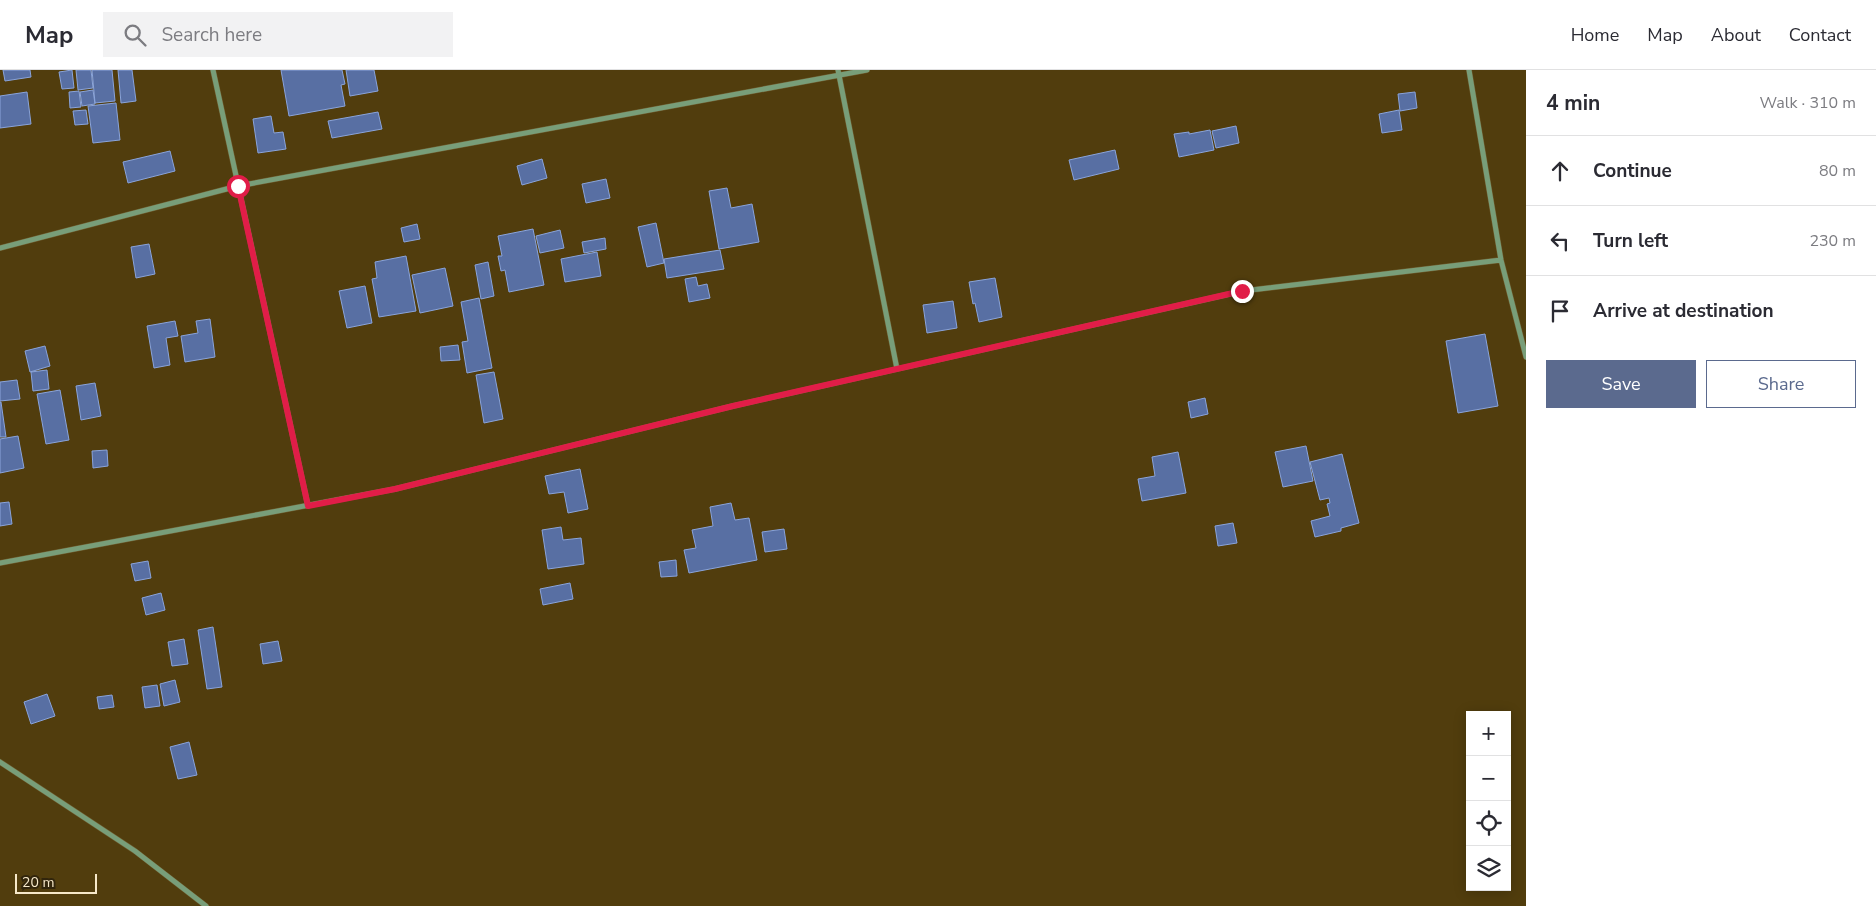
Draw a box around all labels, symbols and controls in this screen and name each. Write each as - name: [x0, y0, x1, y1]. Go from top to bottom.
- search box: [103, 12, 453, 57]
- text: Map: [25, 19, 73, 51]
- icon: search: [121, 21, 149, 49]
- text: Search here: [161, 22, 262, 48]
- text: Home: [1571, 23, 1619, 47]
- text: Map: [1647, 23, 1683, 47]
- text: About: [1711, 23, 1761, 47]
- text: Contact: [1789, 23, 1851, 47]
- text: 4 min: [1546, 89, 1600, 117]
- text: Walk · 310 m: [1760, 92, 1856, 114]
- icon: ahead: [1546, 157, 1574, 185]
- text: Continue: [1593, 158, 1672, 184]
- text: 80 m: [1819, 160, 1856, 182]
- route start: [227, 175, 250, 198]
- icon: left: [1546, 227, 1574, 255]
- text: Turn left: [1593, 228, 1668, 254]
- text: 230 m: [1809, 230, 1856, 252]
- route end: [1231, 280, 1254, 303]
- icon: arrive: [1546, 297, 1574, 325]
- text: Arrive at destination: [1593, 298, 1774, 324]
- button: Save: [1546, 360, 1696, 408]
- button: Share: [1706, 360, 1856, 408]
- map controls: [1466, 711, 1511, 891]
- button: +: [1466, 711, 1511, 756]
- button: −: [1466, 756, 1511, 801]
- button: locate: [1466, 801, 1511, 846]
- button: layers: [1466, 846, 1511, 891]
- scale bar: [15, 871, 98, 894]
- text: 20 m: [22, 873, 54, 892]

